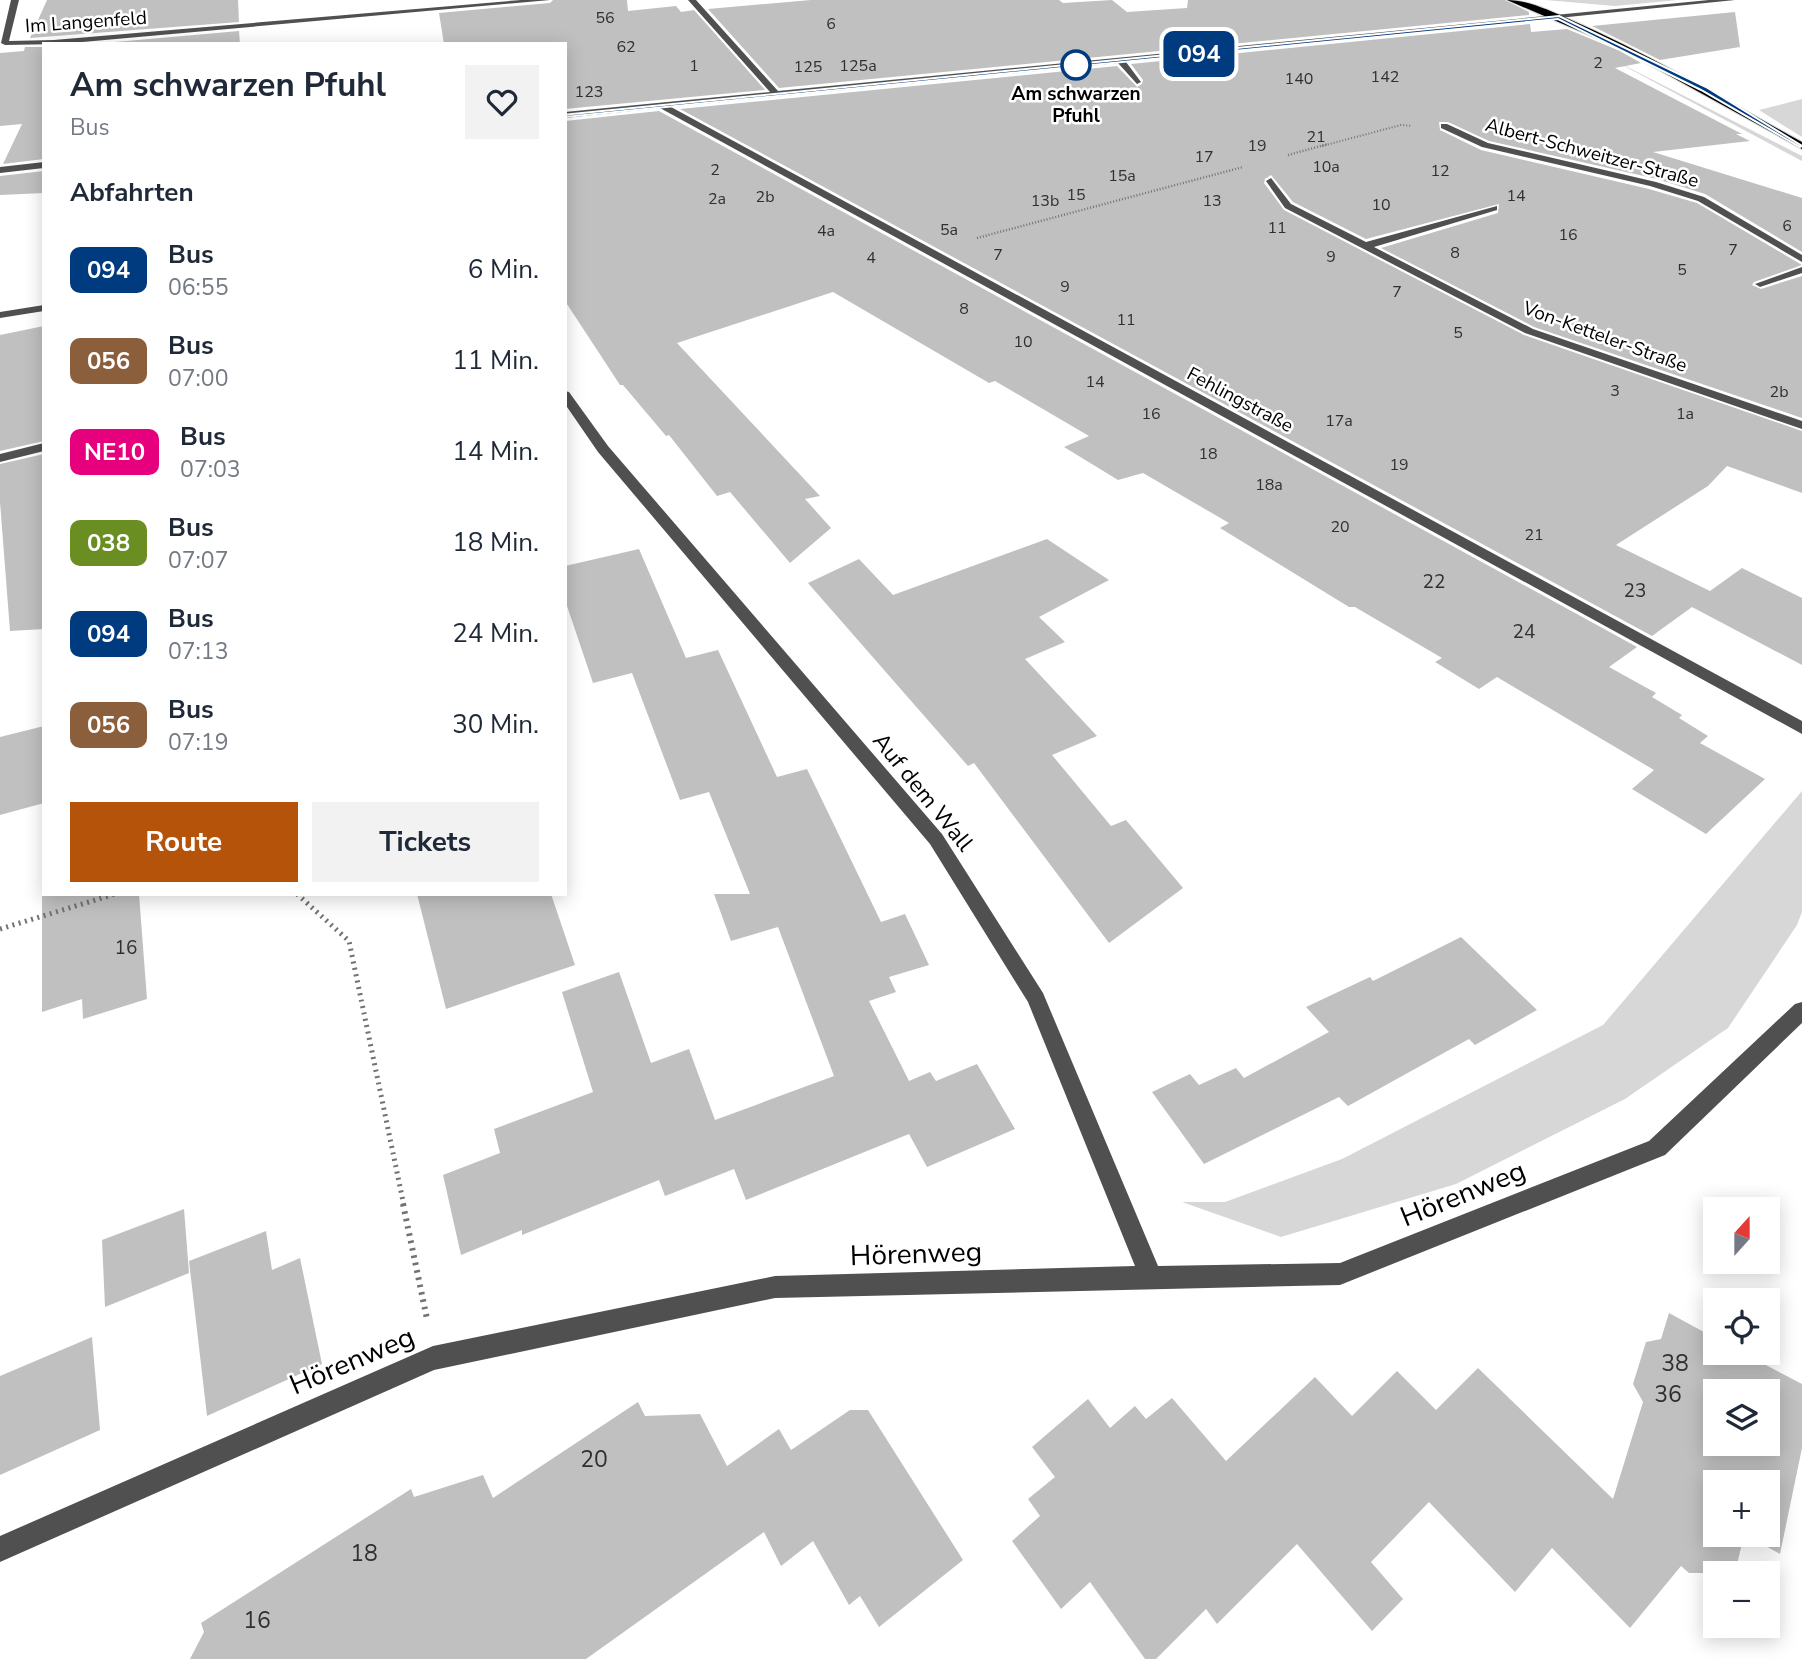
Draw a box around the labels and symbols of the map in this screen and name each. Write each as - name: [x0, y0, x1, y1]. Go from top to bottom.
- street label: Im Langenfeld: [24, 5, 148, 39]
- house number: 56: [595, 7, 615, 29]
- house number: 6: [826, 13, 836, 35]
- line badge: 094: [1159, 31, 1239, 77]
- house number: 62: [616, 36, 636, 58]
- marker: Am schwarzen Pfuhl: [1061, 50, 1091, 80]
- house number: 2: [1593, 52, 1603, 74]
- house number: 1: [689, 55, 699, 77]
- house number: 125a: [839, 55, 877, 77]
- house number: 125: [794, 56, 822, 78]
- house number: 142: [1371, 66, 1399, 88]
- house number: 140: [1285, 68, 1313, 90]
- house number: 123: [575, 81, 603, 103]
- place label: Am schwarzen Pfuhl: [1011, 81, 1141, 129]
- street label: Albert-Schweitzer-Straße: [1482, 112, 1702, 194]
- house number: 21: [1306, 126, 1326, 148]
- house number: 19: [1247, 135, 1267, 157]
- house number: 17: [1194, 146, 1214, 168]
- house number: 10a: [1312, 156, 1340, 178]
- house number: 2: [710, 159, 720, 181]
- house number: 12: [1430, 160, 1450, 182]
- house number: 15a: [1108, 165, 1136, 187]
- house number: 15: [1066, 184, 1086, 206]
- house number: 14: [1506, 185, 1526, 207]
- house number: 2b: [756, 186, 774, 208]
- house number: 2a: [708, 188, 726, 210]
- house number: 13b: [1031, 190, 1059, 212]
- house number: 13: [1202, 190, 1222, 212]
- house number: 10: [1371, 194, 1391, 216]
- house number: 6: [1782, 215, 1792, 237]
- house number: 11: [1267, 217, 1287, 239]
- house number: 5a: [940, 219, 958, 241]
- house number: 4a: [817, 220, 835, 242]
- house number: 16: [1558, 224, 1578, 246]
- house number: 7: [1728, 239, 1738, 261]
- house number: 8: [1450, 242, 1460, 264]
- house number: 7: [993, 244, 1003, 266]
- house number: 9: [1326, 246, 1336, 268]
- house number: 4: [866, 247, 876, 269]
- house number: 5: [1677, 259, 1687, 281]
- house number: 9: [1060, 276, 1070, 298]
- house number: 7: [1392, 281, 1402, 303]
- street label: Von-Ketteler-Straße: [1518, 295, 1691, 379]
- house number: 8: [959, 298, 969, 320]
- house number: 11: [1116, 309, 1136, 331]
- house number: 5: [1453, 322, 1463, 344]
- house number: 10: [1013, 331, 1033, 353]
- street label: Fehlingstraße: [1182, 361, 1298, 439]
- house number: 14: [1085, 371, 1105, 393]
- house number: 3: [1610, 380, 1620, 402]
- house number: 2b: [1770, 381, 1788, 403]
- house number: 16: [1141, 403, 1161, 425]
- house number: 1a: [1676, 403, 1694, 425]
- house number: 17a: [1325, 410, 1353, 432]
- house number: 18: [1198, 443, 1218, 465]
- house number: 19: [1389, 454, 1409, 476]
- house number: 18a: [1255, 474, 1283, 496]
- house number: 20: [1330, 516, 1350, 538]
- house number: 21: [1524, 524, 1544, 546]
- house number: 22: [1423, 569, 1445, 595]
- house number: 23: [1624, 578, 1646, 604]
- house number: 24: [1513, 619, 1535, 645]
- street label: Auf dem Wall: [866, 726, 981, 858]
- house number: 16: [115, 935, 137, 961]
- street label: Hörenweg: [1395, 1152, 1531, 1236]
- north arrow: [1703, 1197, 1780, 1274]
- street label: Hörenweg: [849, 1233, 983, 1275]
- street label: Hörenweg: [284, 1318, 420, 1404]
- house number: 38: [1661, 1348, 1689, 1379]
- house number: 36: [1654, 1379, 1682, 1410]
- house number: 20: [580, 1444, 608, 1475]
- house number: 18: [350, 1538, 378, 1569]
- house number: 16: [243, 1605, 271, 1636]

